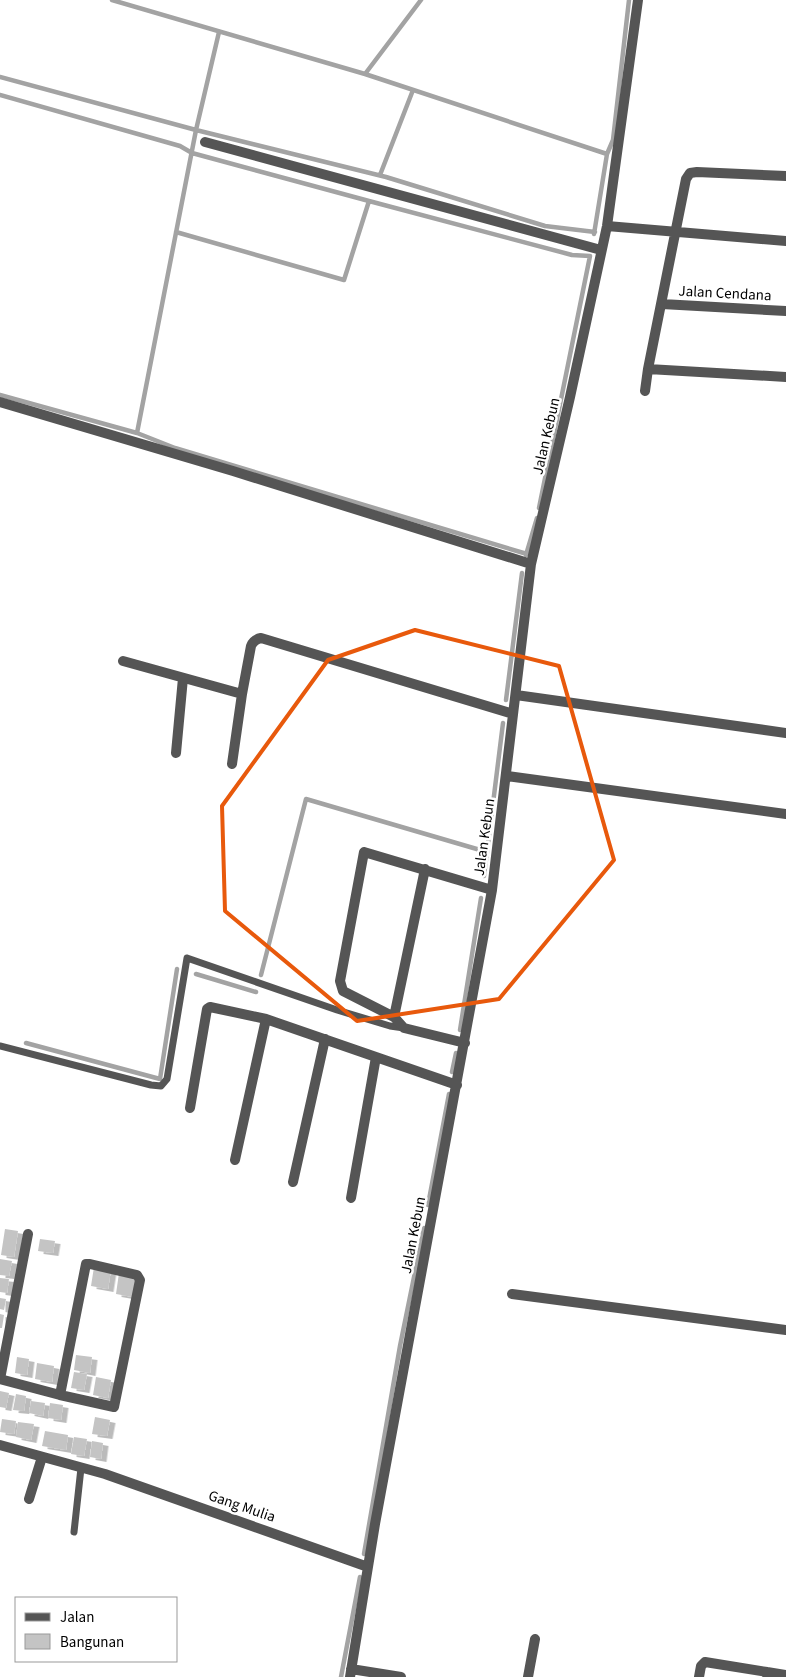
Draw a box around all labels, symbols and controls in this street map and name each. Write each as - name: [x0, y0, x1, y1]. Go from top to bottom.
- street label: Jalan Cendana: [678, 281, 772, 306]
- street label: Jalan Kebun: [527, 396, 565, 476]
- street label: Jalan Kebun: [469, 797, 500, 877]
- street label: Jalan Kebun: [396, 1195, 431, 1275]
- street label: Gang Mulia: [205, 1485, 278, 1528]
- legend: [15, 1597, 178, 1662]
- text: Jalan: [60, 1607, 94, 1628]
- text: Bangunan: [60, 1632, 124, 1653]

